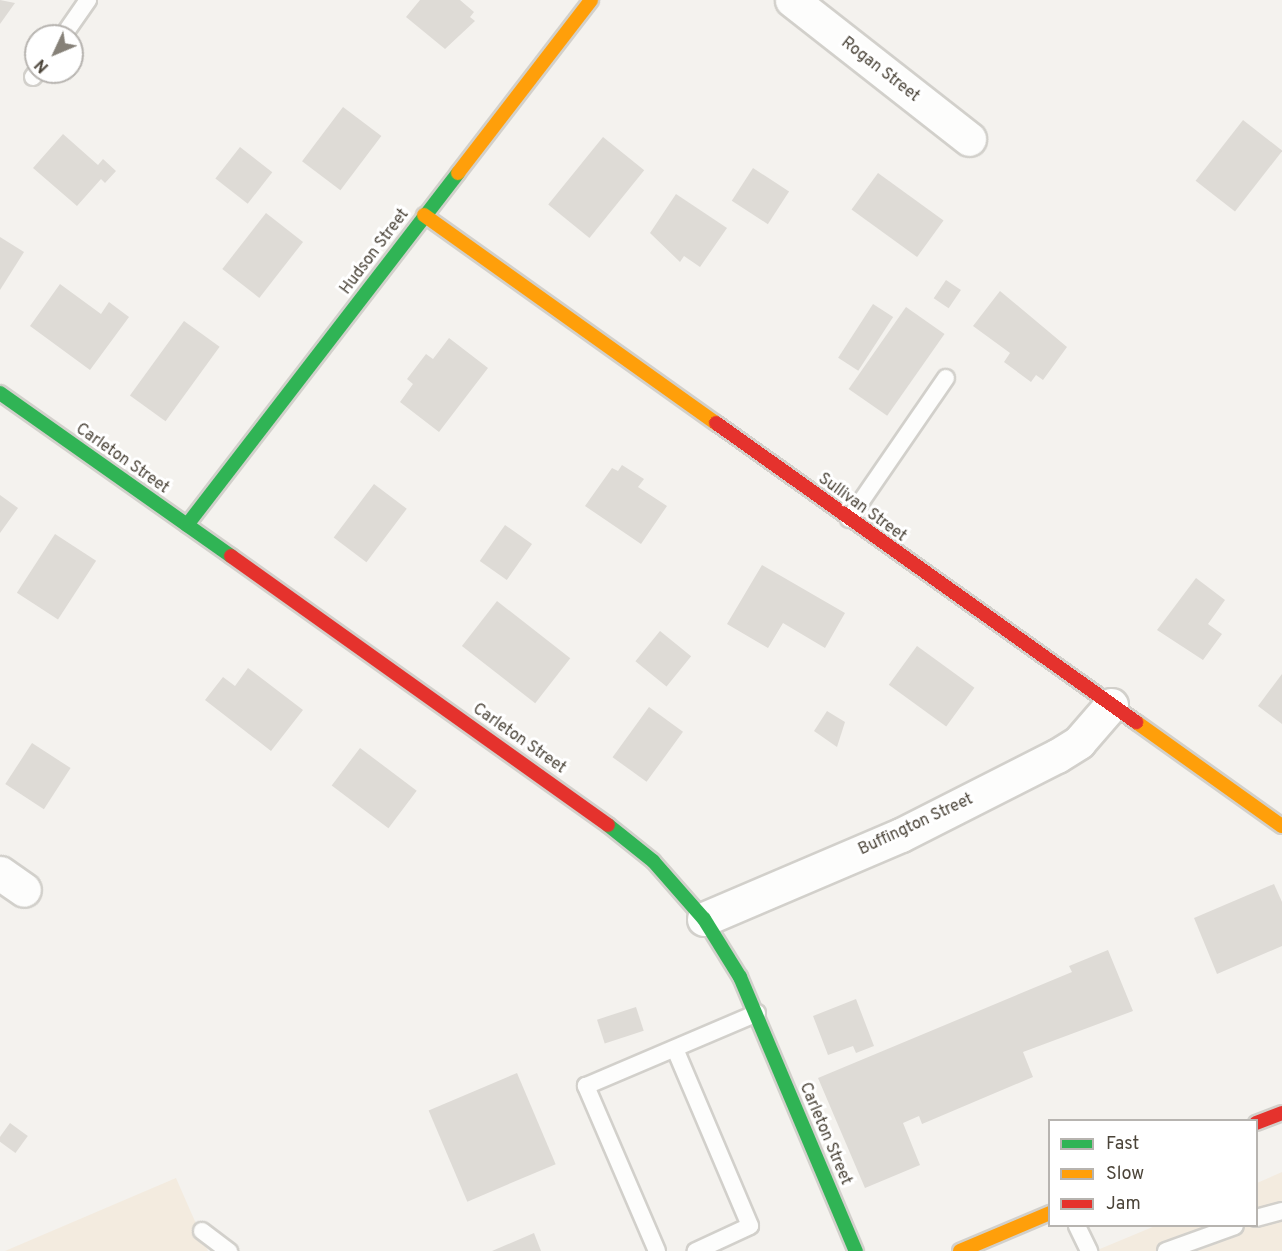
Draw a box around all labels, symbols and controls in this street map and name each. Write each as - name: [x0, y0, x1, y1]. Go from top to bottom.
- north arrow: [24, 24, 84, 84]
- street label: Rogan Street: [837, 34, 923, 106]
- text: N: [31, 54, 54, 76]
- street label: Hudson Street: [337, 205, 413, 299]
- street label: Carleton Street: [72, 420, 172, 498]
- street label: Sullivan Street: [814, 470, 910, 546]
- street label: Carleton Street: [469, 700, 569, 778]
- street label: Buffington Street: [856, 790, 976, 860]
- street label: Carleton Street: [795, 1080, 855, 1188]
- legend: [1048, 1119, 1258, 1227]
- text: Fast: [1106, 1133, 1139, 1156]
- text: Slow: [1106, 1163, 1144, 1186]
- text: Jam: [1106, 1193, 1141, 1216]

